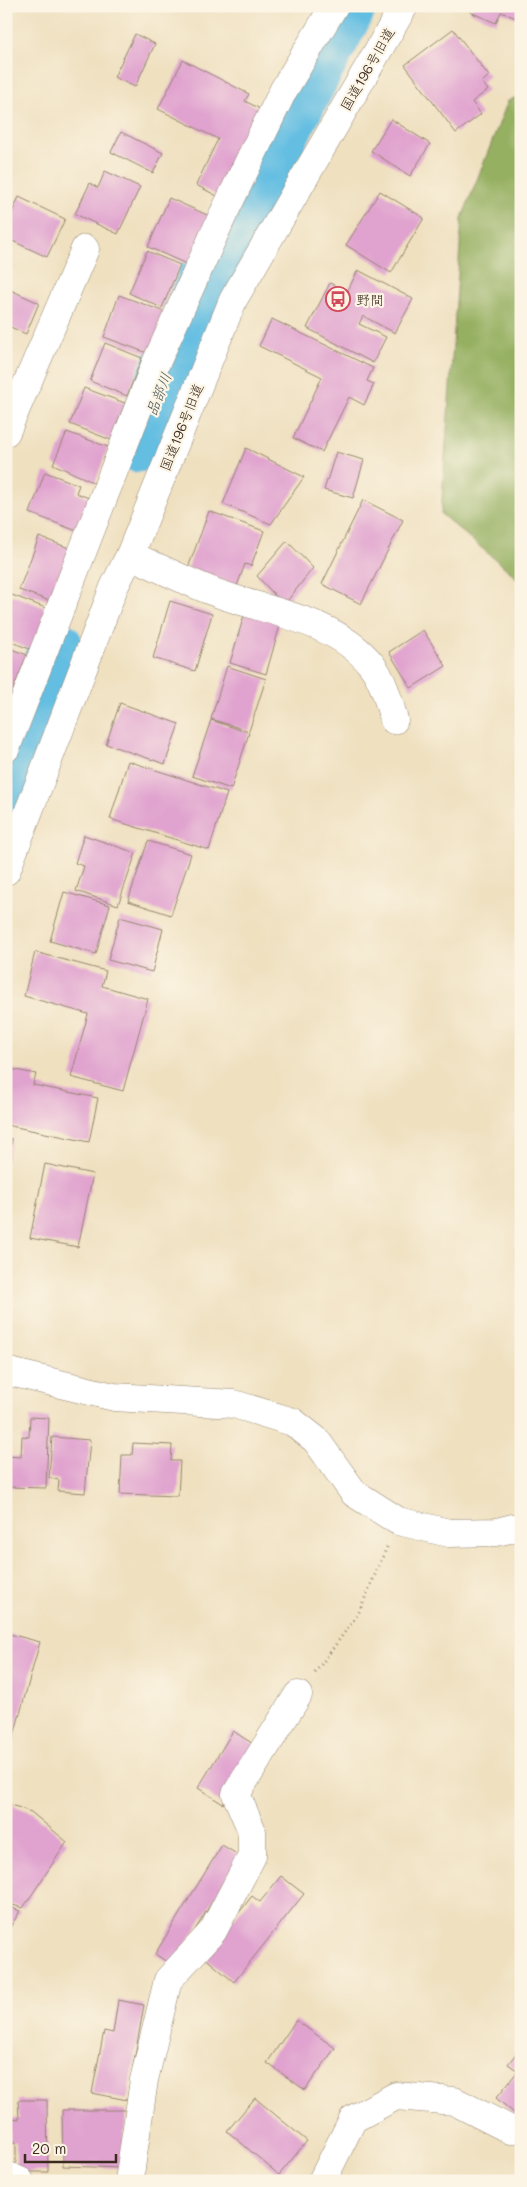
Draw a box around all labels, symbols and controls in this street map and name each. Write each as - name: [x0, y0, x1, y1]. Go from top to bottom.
- street label: 国道196号旧道: [336, 24, 398, 114]
- bus stop icon: 野間: [325, 286, 351, 312]
- place label: 野間: [356, 290, 384, 309]
- water label: 品部川: [140, 369, 176, 419]
- street label: 国道196号旧道: [155, 380, 207, 474]
- scale bar: [25, 2132, 116, 2164]
- text: 20 m: [32, 2138, 66, 2158]

